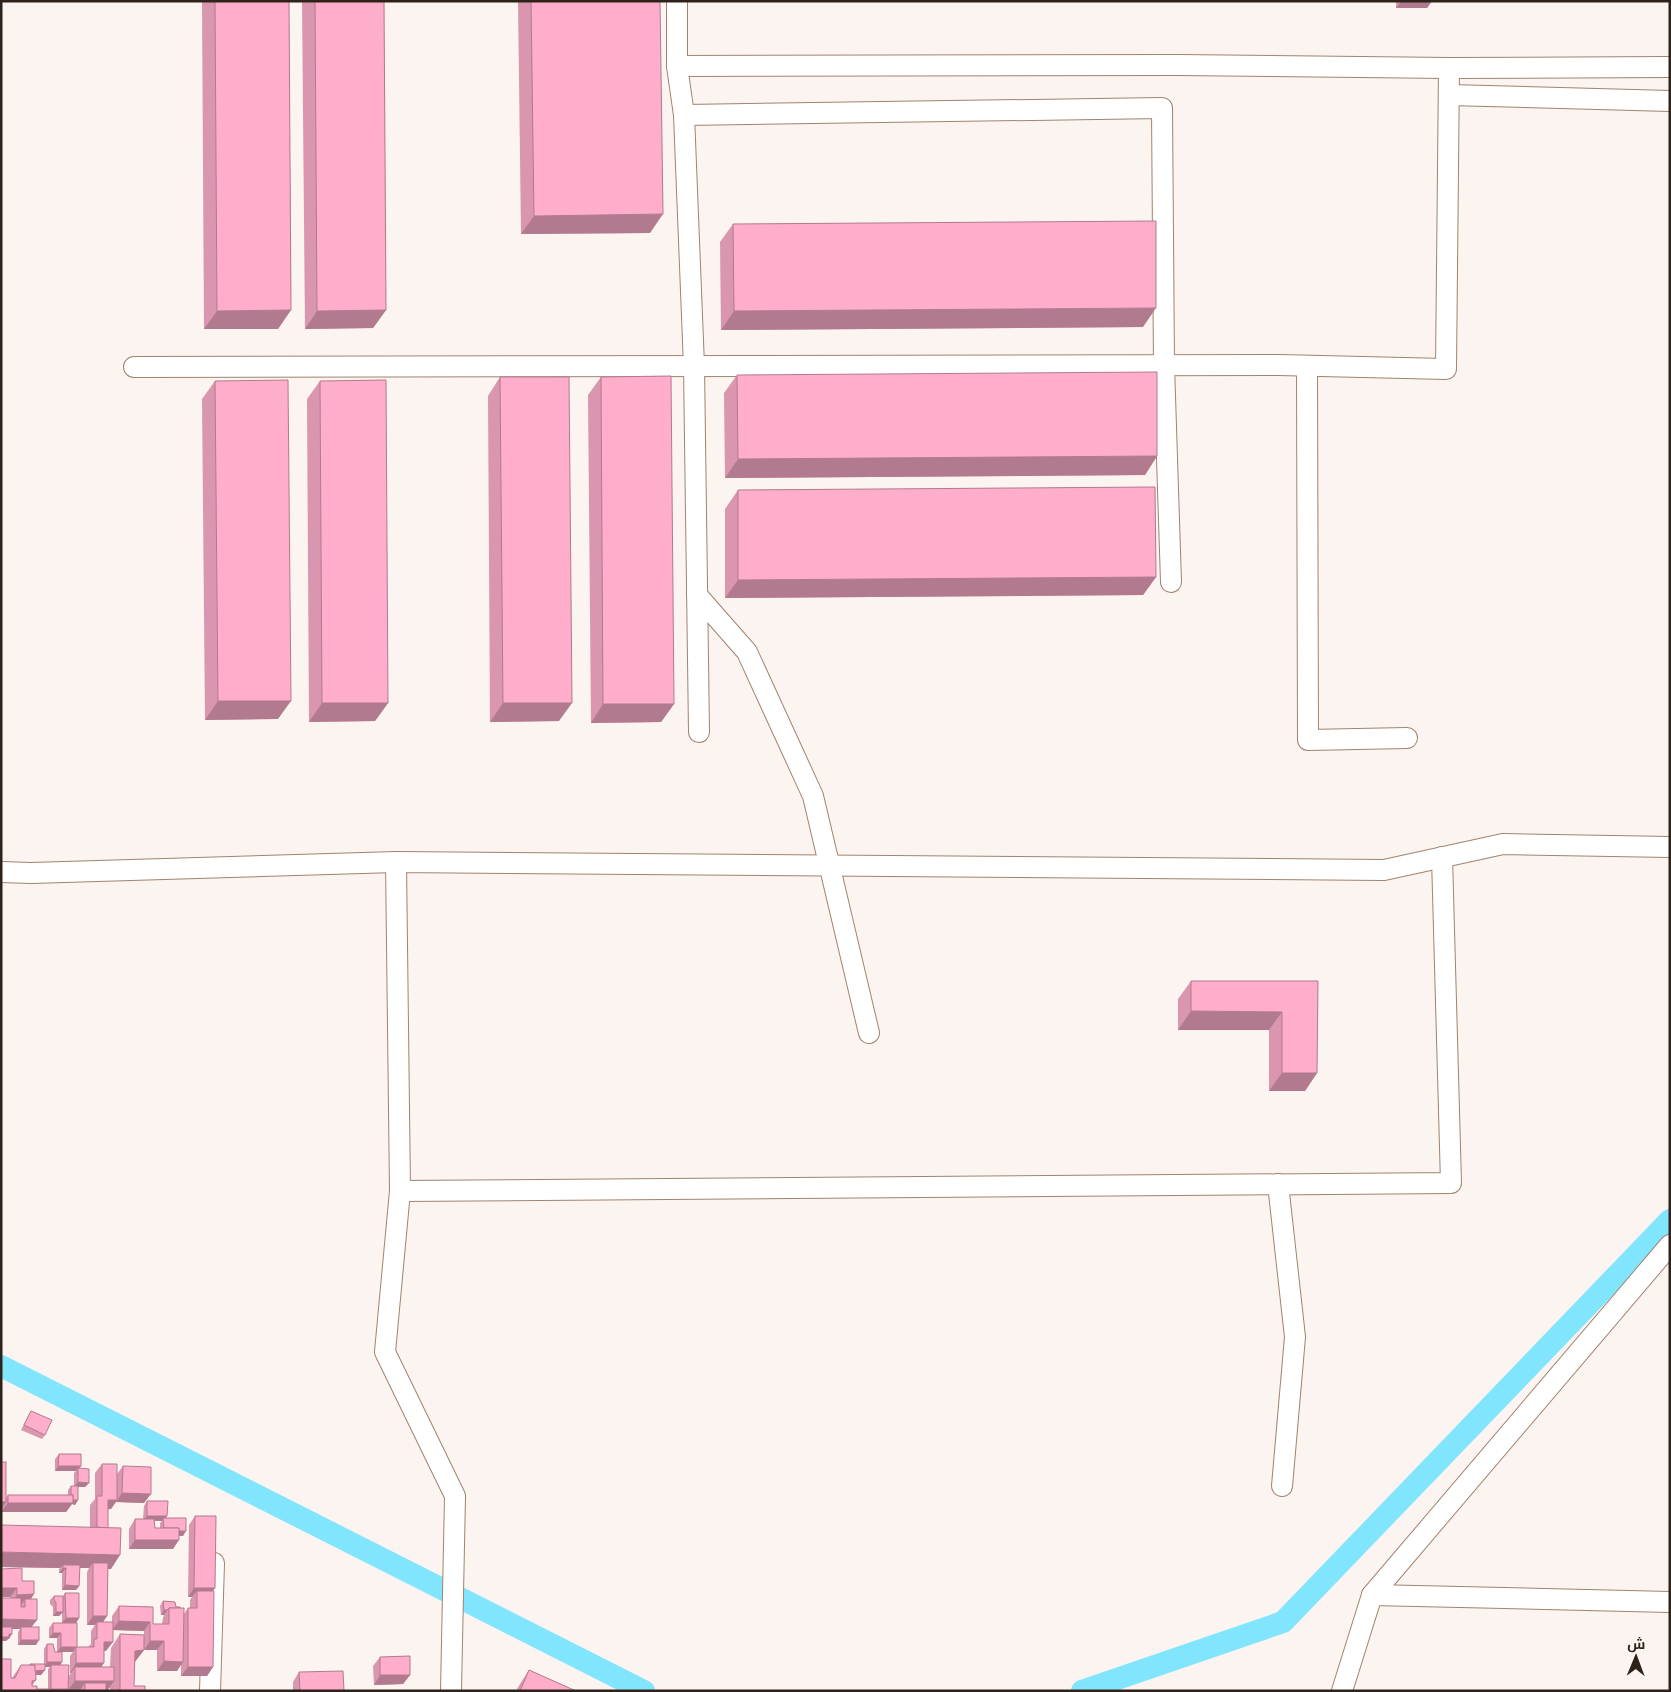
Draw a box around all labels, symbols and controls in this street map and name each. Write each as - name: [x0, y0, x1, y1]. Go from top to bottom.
- north arrow: [1611, 1632, 1661, 1682]
- text: ش: [1627, 1636, 1645, 1653]

